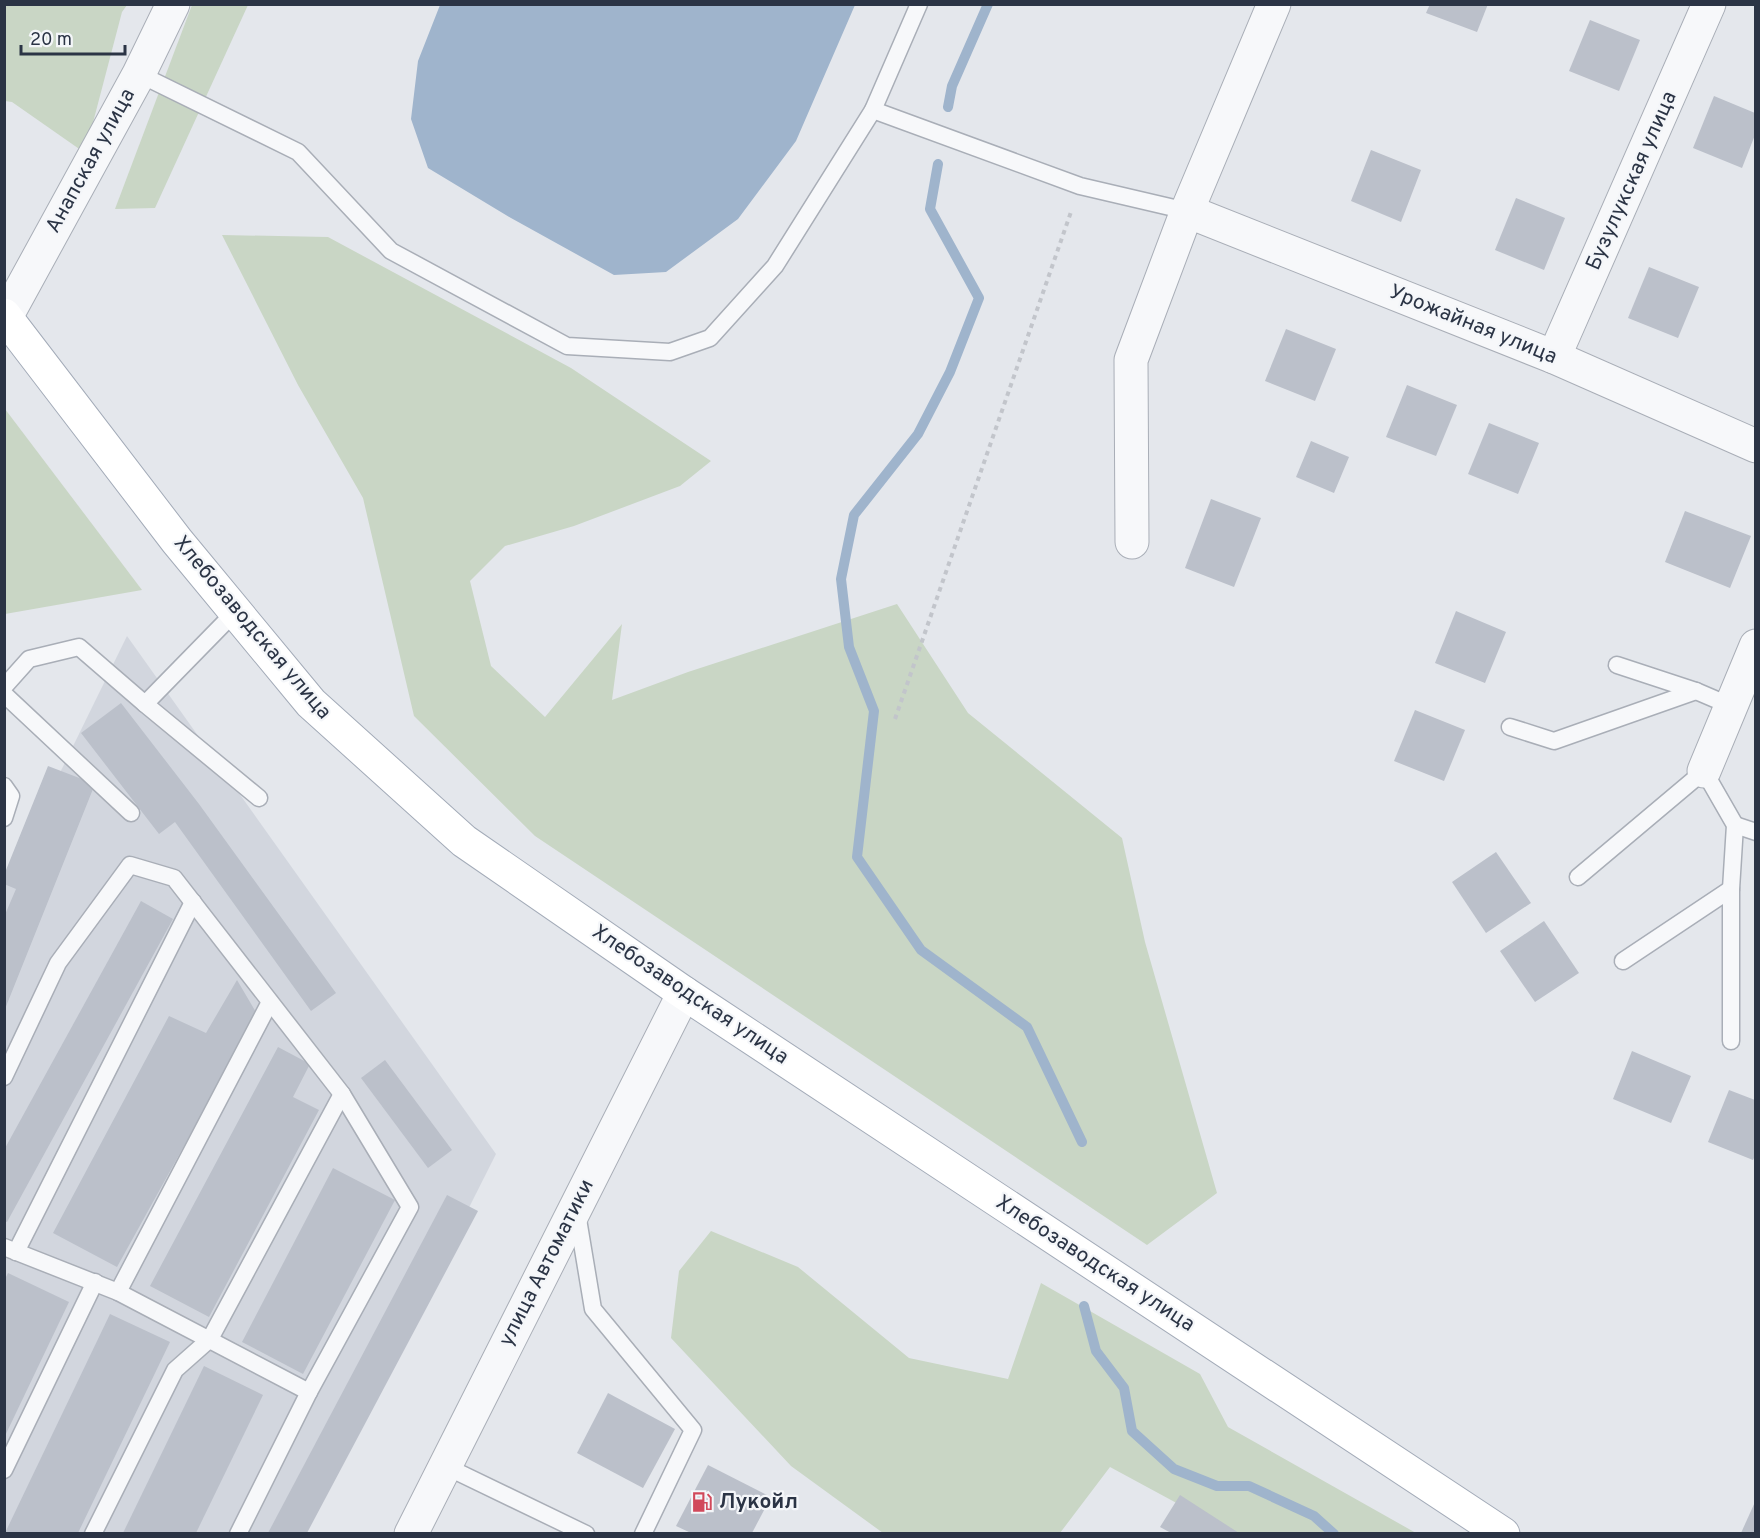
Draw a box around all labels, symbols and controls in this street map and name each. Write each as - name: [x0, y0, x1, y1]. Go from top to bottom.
- scale bar: [21, 18, 124, 56]
- text: 20 m: [30, 29, 72, 52]
- street label: Анапская улица: [40, 84, 142, 238]
- street label: Бузулукская улица: [1580, 87, 1684, 275]
- street label: Урожайная улица: [1385, 279, 1561, 371]
- street label: Хлебозаводская улица: [167, 531, 337, 725]
- street label: Хлебозаводская улица: [586, 919, 794, 1071]
- street label: улица Автоматики: [493, 1175, 601, 1351]
- street label: Хлебозаводская улица: [990, 1190, 1200, 1338]
- place label: Лукойл: [719, 1489, 798, 1516]
- fuel station icon: Лукойл: [690, 1490, 714, 1514]

